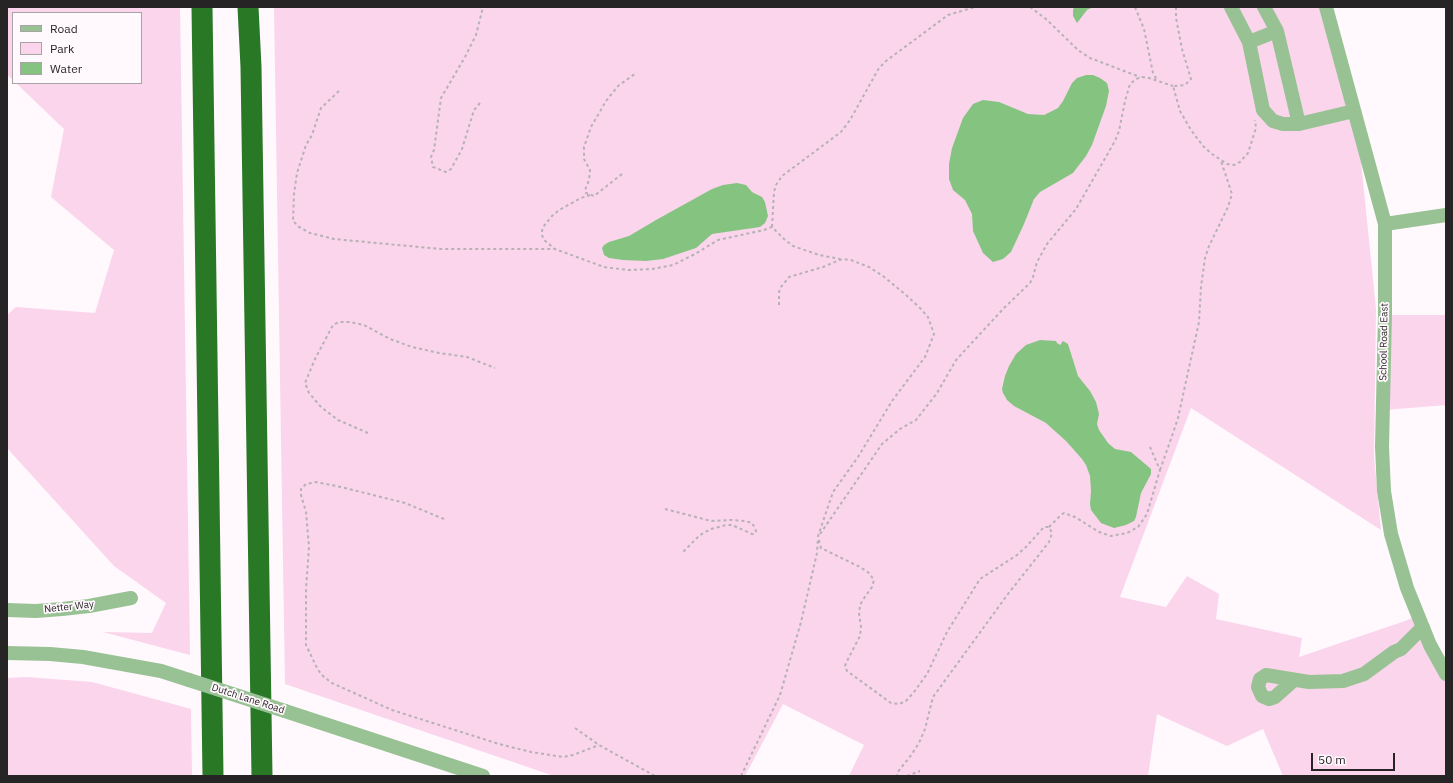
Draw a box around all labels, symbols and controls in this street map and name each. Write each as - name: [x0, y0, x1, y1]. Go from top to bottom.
- legend: [12, 12, 142, 84]
- text: Road: [50, 21, 78, 36]
- text: Park: [50, 41, 74, 56]
- text: Water: [50, 61, 82, 76]
- street label: School Road East: [1377, 303, 1391, 381]
- street label: Netter Way: [43, 598, 95, 616]
- street label: Dutch Lane Road: [210, 682, 286, 716]
- scale bar: [1313, 745, 1397, 771]
- text: 50 m: [1318, 752, 1346, 767]

